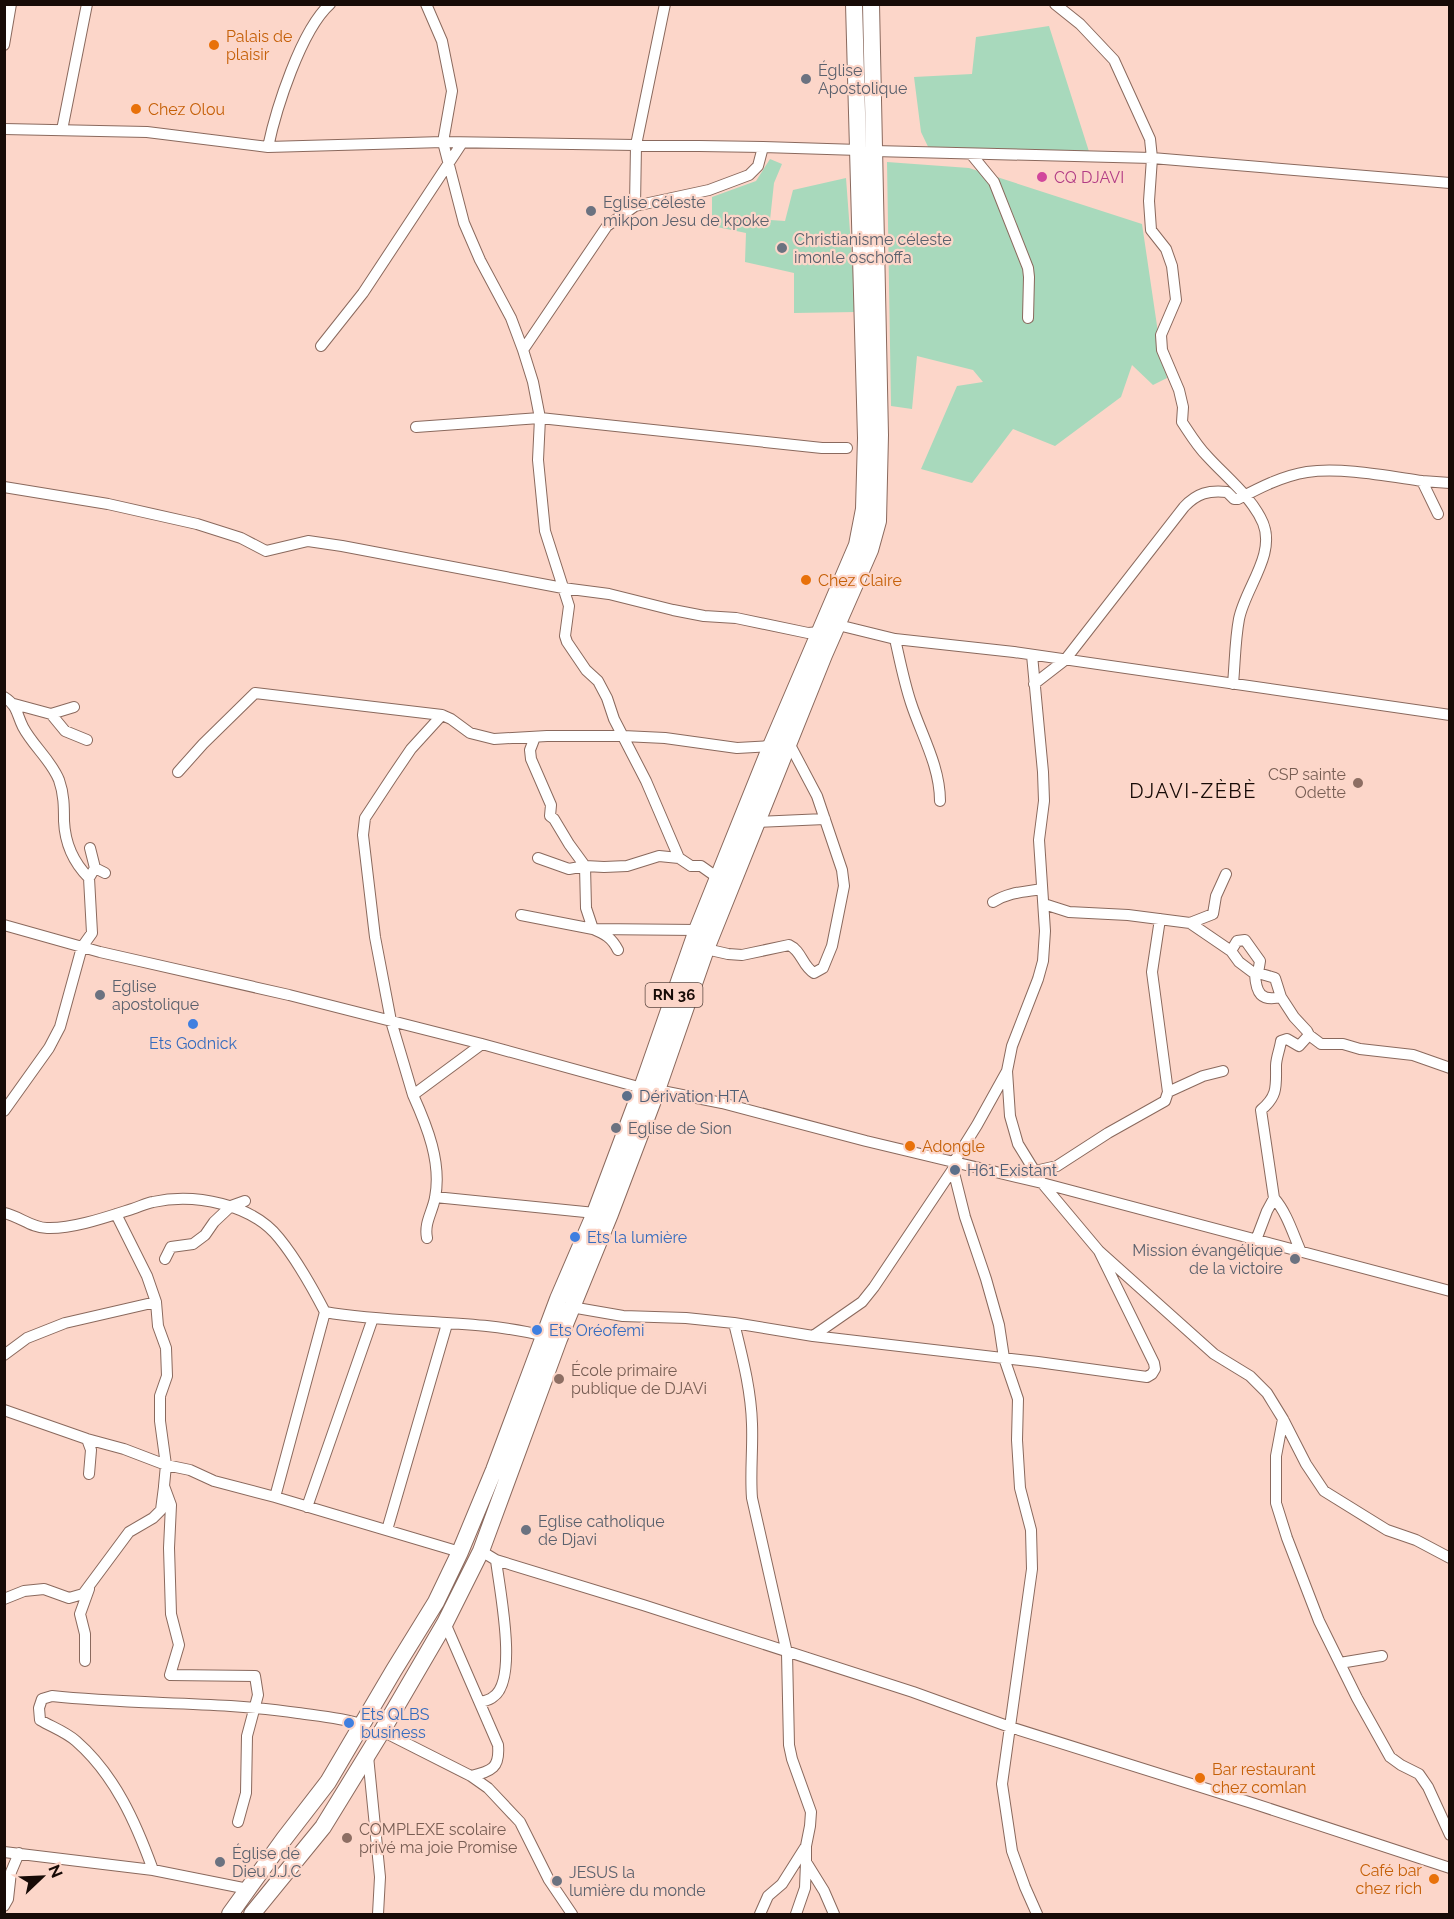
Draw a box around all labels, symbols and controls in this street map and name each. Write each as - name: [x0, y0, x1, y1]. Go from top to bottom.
- place label: Palais de plaisir: [226, 27, 292, 64]
- marker: Palais de plaisir: [207, 38, 221, 52]
- place label: Église Apostolique: [818, 60, 907, 98]
- marker: Église Apostolique: [799, 72, 813, 86]
- place label: Chez Olou: [148, 100, 225, 119]
- marker: Chez Olou: [129, 102, 143, 116]
- place label: CQ DJAVI: [1054, 168, 1124, 187]
- marker: CQ DJAVI: [1035, 170, 1049, 184]
- place label: Eglise céleste mikpon Jesu de kpoke: [603, 193, 769, 230]
- marker: Eglise céleste mikpon Jesu de kpoke: [584, 204, 598, 218]
- place label: Christianisme céleste imonle oschoffa: [794, 230, 952, 267]
- marker: Christianisme céleste imonle oschoffa: [775, 241, 789, 255]
- place label: Chez Claire: [818, 571, 902, 590]
- marker: Chez Claire: [799, 573, 813, 587]
- place label: CSP sainte Odette: [1268, 765, 1346, 802]
- marker: CSP sainte Odette: [1351, 776, 1365, 790]
- district label: DJAVI-ZÈBÈ: [1129, 779, 1257, 803]
- place label: Eglise apostolique: [112, 977, 199, 1014]
- road number: RN 36: [646, 983, 702, 1007]
- marker: Eglise apostolique: [93, 988, 107, 1002]
- marker: Ets Godnick: [186, 1017, 200, 1031]
- place label: Ets Godnick: [149, 1034, 237, 1053]
- place label: Dérivation HTA: [639, 1087, 749, 1106]
- marker: Dérivation HTA: [620, 1089, 634, 1103]
- place label: Eglise de Sion: [628, 1119, 732, 1138]
- marker: Eglise de Sion: [609, 1121, 623, 1135]
- place label: Adongle: [922, 1137, 985, 1156]
- marker: Adongle: [903, 1139, 917, 1153]
- place label: H61 Existant: [967, 1161, 1058, 1180]
- marker: H61 Existant: [948, 1163, 962, 1177]
- place label: Ets la lumière: [587, 1228, 687, 1247]
- marker: Ets la lumière: [568, 1230, 582, 1244]
- place label: Mission évangélique de la victoire: [1132, 1241, 1283, 1278]
- marker: Mission évangélique de la victoire: [1288, 1252, 1302, 1266]
- place label: Ets Oréofemi: [549, 1321, 645, 1340]
- marker: Ets Oréofemi: [530, 1323, 544, 1337]
- place label: École primaire publique de DJAVi: [571, 1360, 707, 1398]
- marker: École primaire publique de DJAVi: [552, 1372, 566, 1386]
- place label: Eglise catholique de Djavi: [538, 1512, 665, 1549]
- marker: Eglise catholique de Djavi: [519, 1523, 533, 1537]
- place label: Ets QLBS business: [361, 1705, 430, 1742]
- marker: Ets QLBS business: [342, 1716, 356, 1730]
- place label: Bar restaurant chez comlan: [1212, 1760, 1316, 1797]
- marker: Bar restaurant chez comlan: [1193, 1771, 1207, 1785]
- place label: COMPLEXE scolaire privé ma joie Promise: [359, 1820, 517, 1857]
- marker: COMPLEXE scolaire privé ma joie Promise: [340, 1831, 354, 1845]
- place label: Église de Dieu J.J.C: [232, 1843, 301, 1881]
- north arrow: [12, 1847, 72, 1907]
- marker: Église de Dieu J.J.C: [213, 1855, 227, 1869]
- place label: Café bar chez rich: [1355, 1861, 1422, 1898]
- text: N: [44, 1862, 66, 1881]
- place label: JESUS la lumière du monde: [569, 1863, 706, 1900]
- marker: Café bar chez rich: [1427, 1872, 1441, 1886]
- marker: JESUS la lumière du monde: [550, 1874, 564, 1888]

